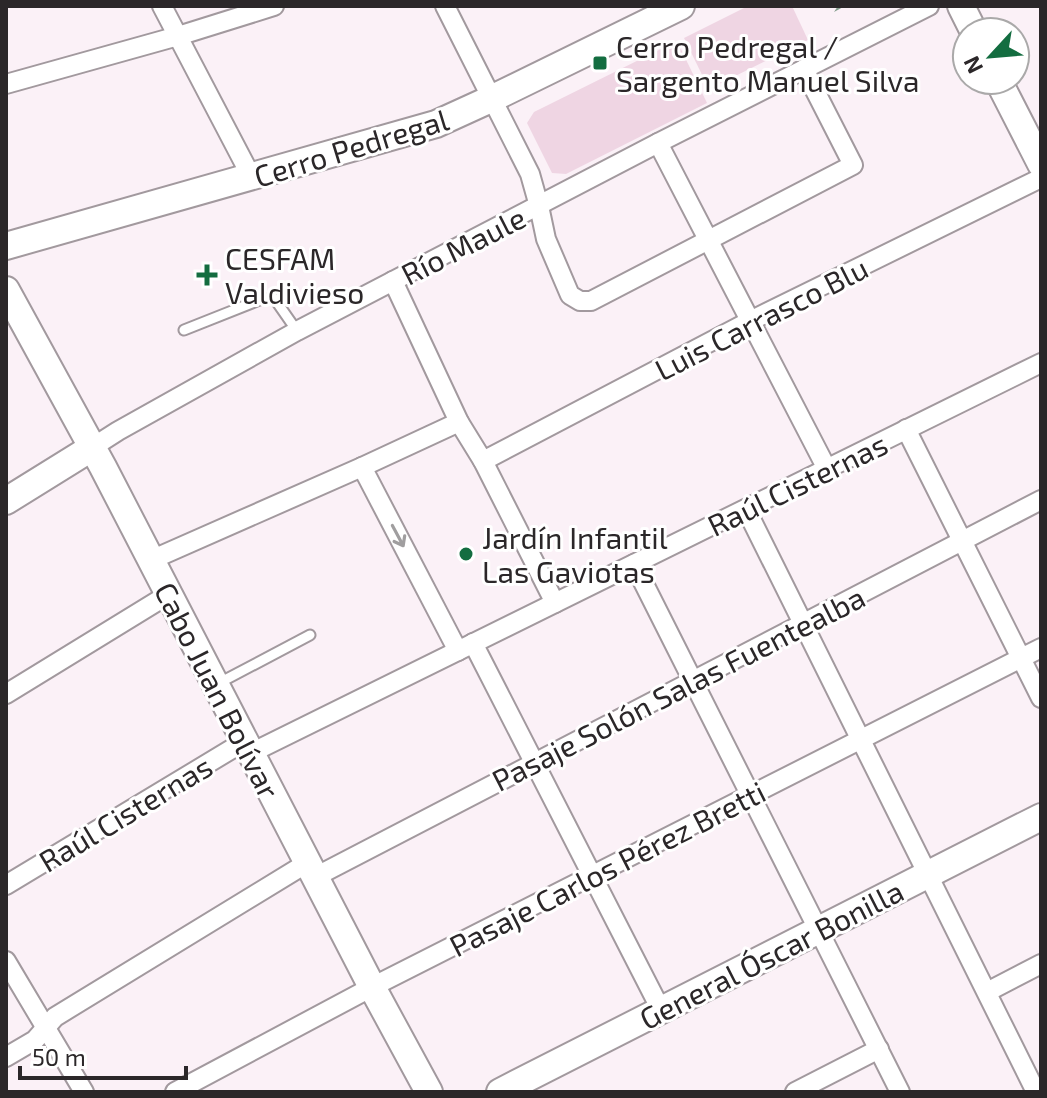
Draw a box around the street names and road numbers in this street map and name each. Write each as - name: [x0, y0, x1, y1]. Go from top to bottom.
- street label: Cerro Pedregal: [250, 100, 453, 194]
- street label: Río Maule: [395, 198, 531, 292]
- street label: Luis Carrasco Blu: [649, 249, 873, 387]
- street label: Raúl Cisternas: [701, 425, 893, 543]
- street label: Cabo Juan Bolívar: [148, 576, 288, 804]
- street label: Pasaje Solón Salas Fuentealba: [486, 578, 870, 798]
- street label: Raúl Cisternas: [32, 747, 218, 879]
- street label: Pasaje Carlos Pérez Bretti: [443, 773, 771, 963]
- street label: General Óscar Bonilla: [633, 872, 909, 1036]

